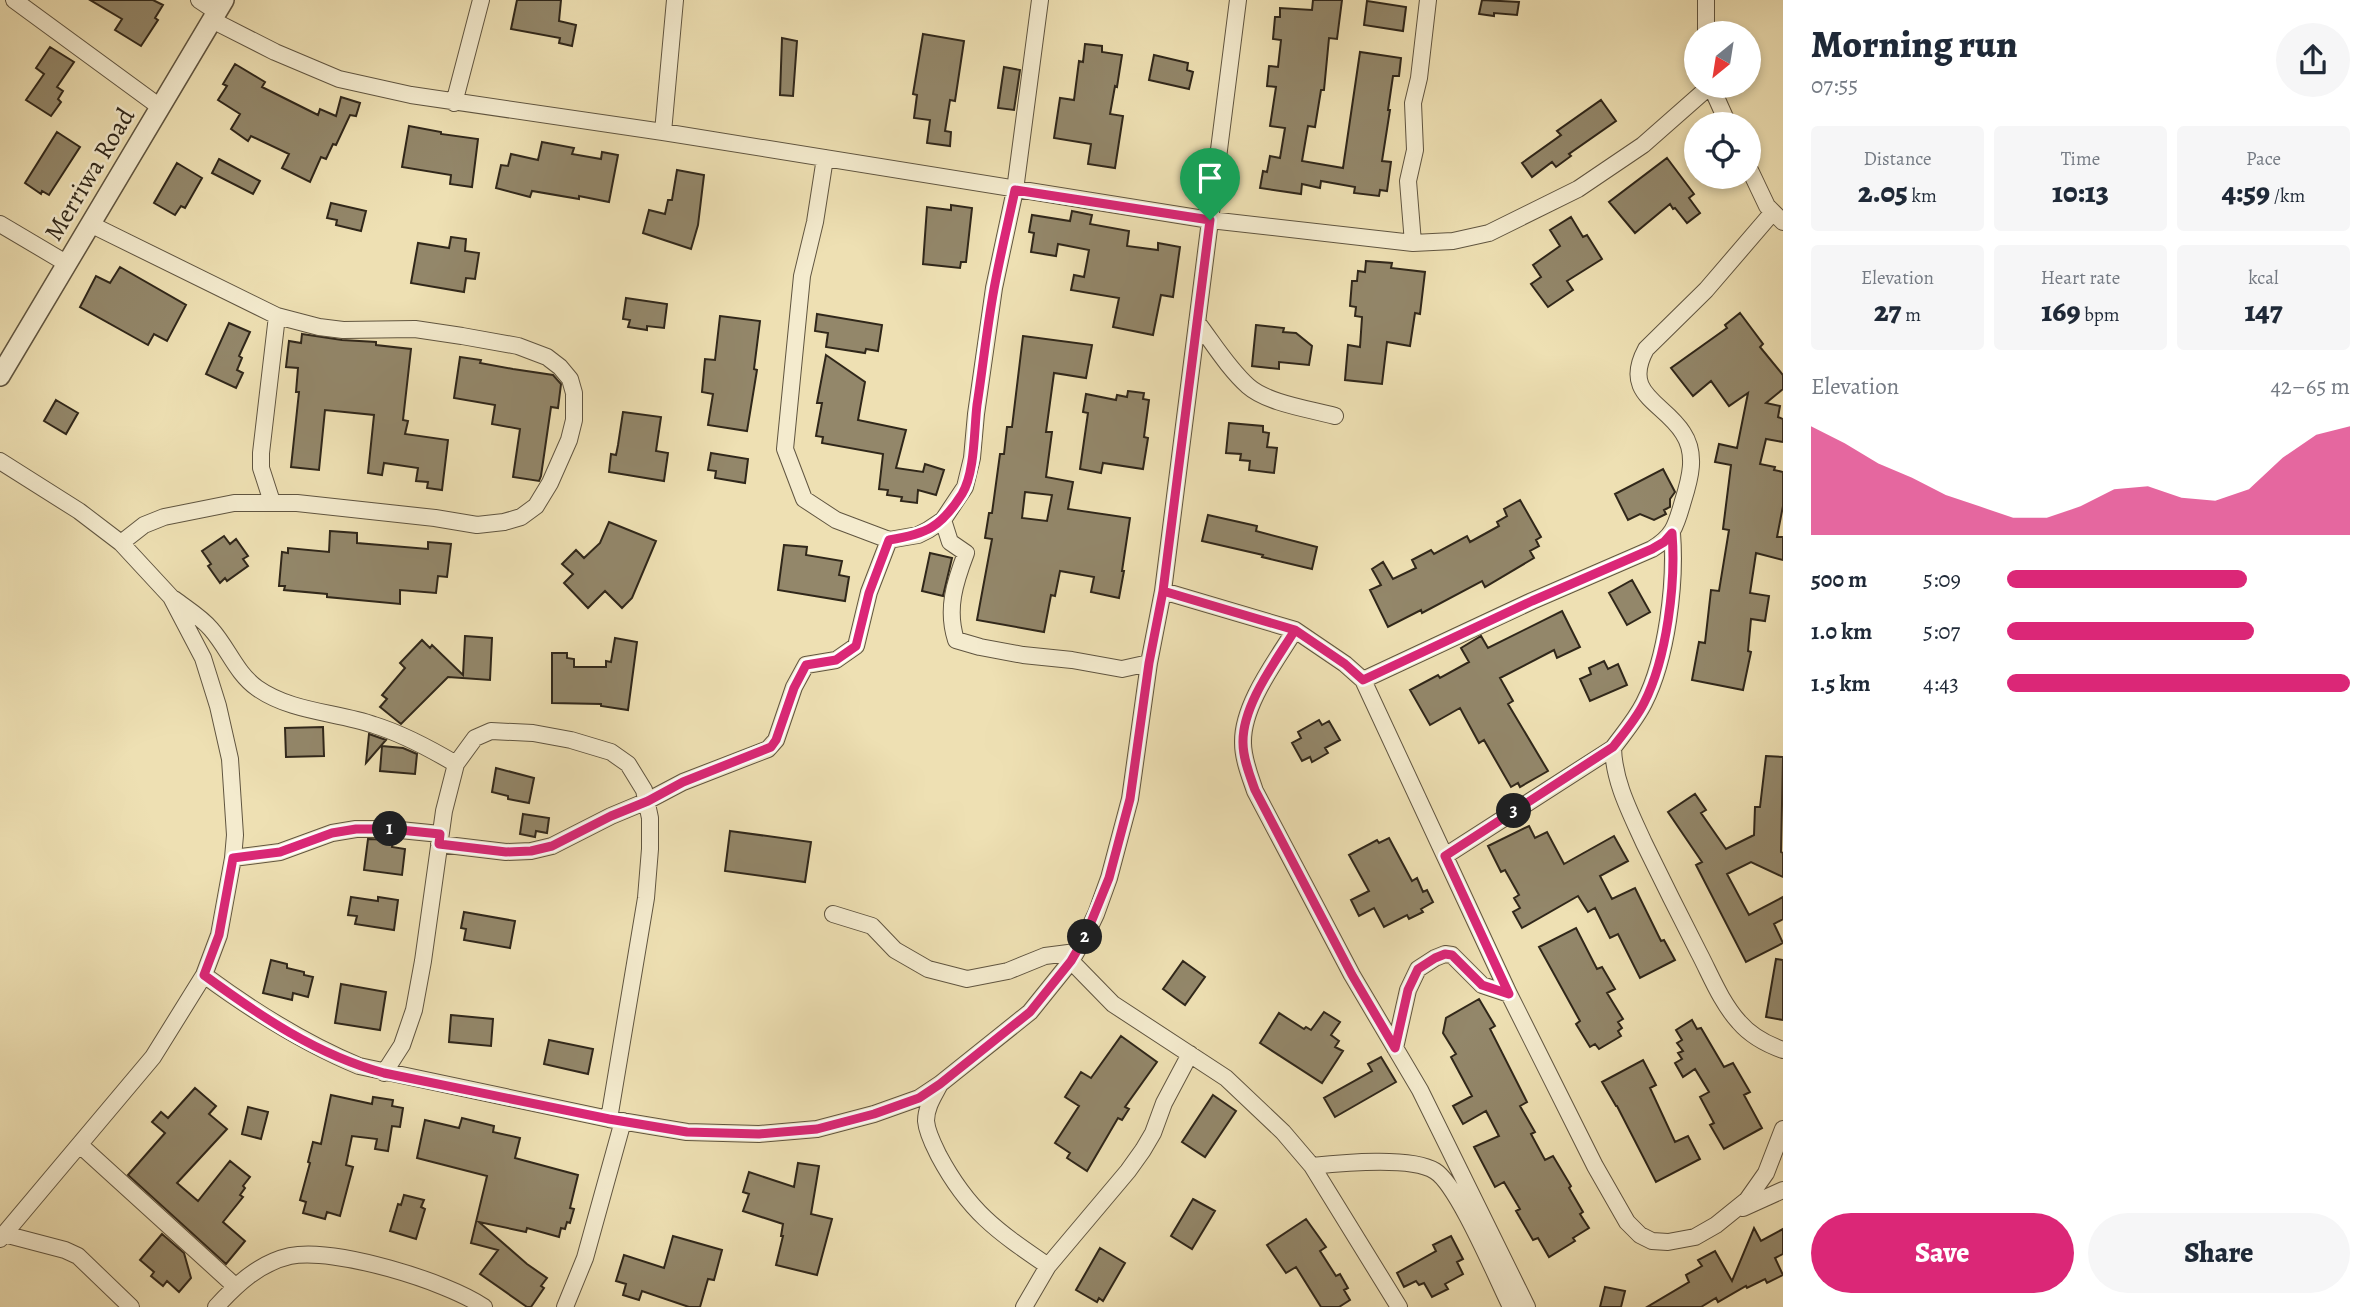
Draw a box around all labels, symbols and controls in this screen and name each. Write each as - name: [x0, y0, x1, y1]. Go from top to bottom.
- text: Morning run: [1811, 18, 2018, 70]
- north arrow: [1684, 21, 1760, 98]
- map controls: [1684, 21, 1761, 189]
- button: share: [2276, 23, 2350, 97]
- text: 07:55: [1811, 70, 1858, 101]
- street label: Merriwa Road: [36, 101, 143, 247]
- button: locate: [1684, 112, 1761, 189]
- text: Distance: [1863, 146, 1932, 172]
- text: Time: [2061, 146, 2100, 172]
- text: Pace: [2246, 146, 2281, 172]
- pin: [1180, 148, 1240, 220]
- icon: arrive: [1191, 159, 1229, 197]
- text: 2.05: [1858, 172, 1908, 212]
- text: 10:13: [2052, 172, 2109, 212]
- text: 4:59: [2222, 172, 2270, 212]
- text: km: [1908, 183, 1937, 209]
- text: /km: [2270, 183, 2305, 209]
- text: Elevation: [1861, 265, 1934, 291]
- text: Heart rate: [2041, 265, 2120, 291]
- text: kcal: [2248, 265, 2279, 291]
- text: 27: [1874, 291, 1901, 331]
- text: 169: [2041, 291, 2080, 331]
- text: 147: [2244, 291, 2283, 331]
- text: m: [1901, 302, 1921, 328]
- text: bpm: [2080, 302, 2120, 328]
- text: Elevation: [1811, 371, 1899, 402]
- text: 42–65 m: [2270, 371, 2350, 402]
- text: 500 m: [1811, 564, 1867, 595]
- text: 5:09: [1923, 564, 1961, 595]
- text: 1.0 km: [1811, 616, 1872, 647]
- text: 5:07: [1923, 616, 1960, 647]
- text: 1.5 km: [1811, 668, 1871, 699]
- text: 4:43: [1923, 668, 1959, 699]
- pin: 3: [1496, 794, 1532, 828]
- text: 3: [1509, 797, 1518, 823]
- pin: 1: [372, 812, 408, 846]
- text: 1: [386, 815, 393, 841]
- pin: 2: [1068, 920, 1102, 954]
- text: 2: [1080, 923, 1089, 949]
- button: Save: [1811, 1213, 2074, 1293]
- button: Share: [2088, 1213, 2350, 1293]

